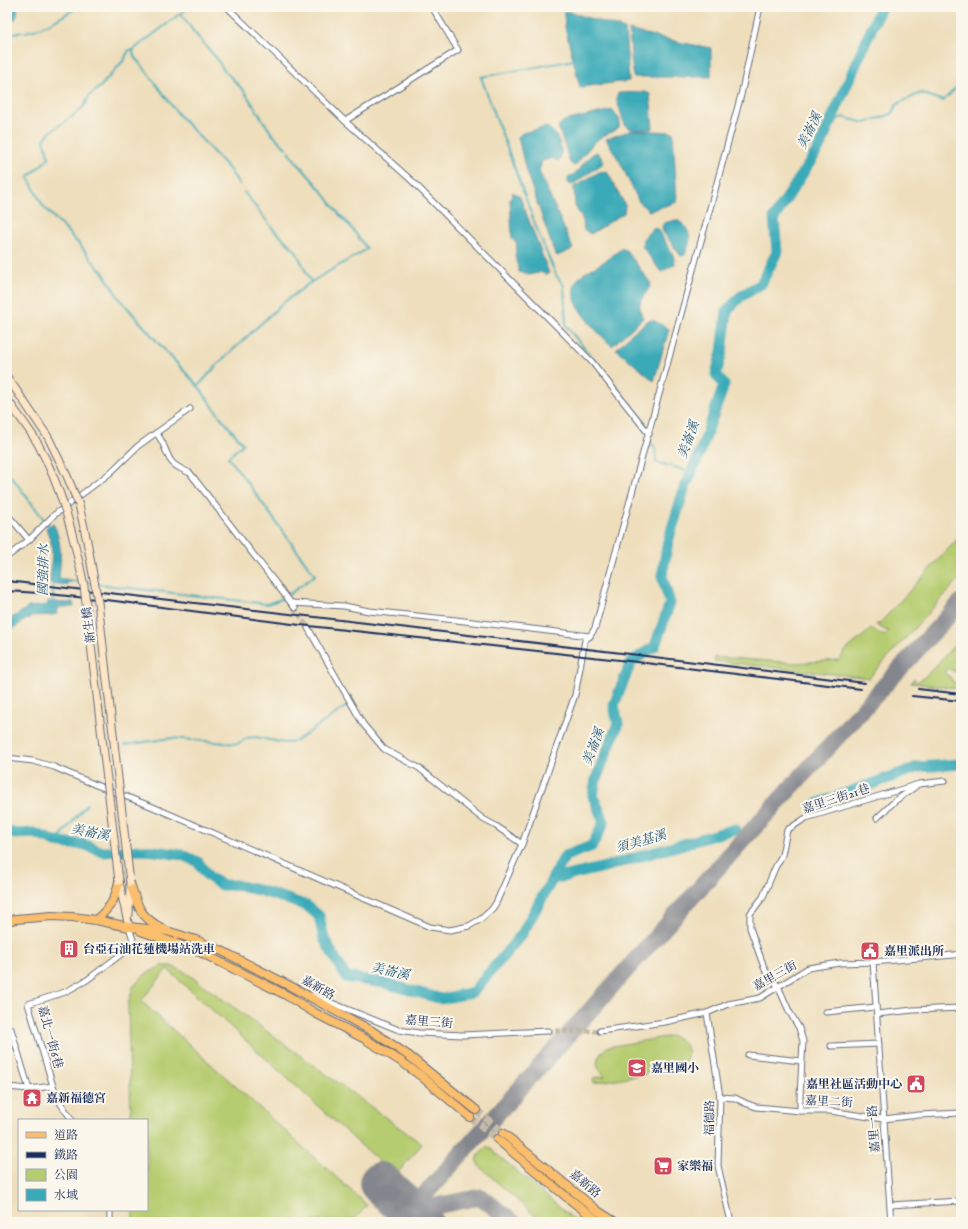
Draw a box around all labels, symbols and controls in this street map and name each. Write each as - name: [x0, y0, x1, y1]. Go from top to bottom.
- water label: 美崙溪: [794, 108, 827, 152]
- water label: 美崙溪: [674, 417, 704, 461]
- water label: 國強排水: [35, 542, 53, 596]
- street label: 新生橋: [79, 606, 99, 644]
- water label: 美崙溪: [579, 724, 610, 768]
- street label: 嘉里三街21巷: [800, 781, 872, 817]
- water label: 美崙溪: [69, 821, 113, 845]
- water label: 須美基溪: [614, 826, 670, 857]
- building icon: 台亞石油花蓮機場站洗車: [58, 938, 80, 960]
- public building icon: 嘉里派出所: [859, 940, 881, 962]
- place label: 台亞石油花蓮機場站洗車: [83, 942, 215, 957]
- place label: 嘉里派出所: [884, 944, 944, 959]
- street label: 嘉里三街: [750, 957, 800, 994]
- water label: 美崙溪: [369, 960, 413, 985]
- street label: 嘉新路: [299, 973, 337, 1003]
- street label: 嘉北一街6巷: [34, 1004, 66, 1070]
- street label: 嘉里三街: [404, 1012, 455, 1032]
- school or university icon: 嘉里國小: [626, 1057, 648, 1079]
- place label: 嘉里國小: [651, 1061, 699, 1076]
- public building icon: 嘉里社區活動中心: [905, 1073, 927, 1095]
- place label: 嘉里社區活動中心: [806, 1077, 902, 1092]
- temple icon: 嘉新福德宮: [21, 1087, 43, 1109]
- place label: 嘉新福德宮: [46, 1091, 106, 1106]
- street label: 嘉里二街: [805, 1093, 854, 1111]
- street label: 福德路: [702, 1100, 718, 1136]
- street label: 嘉里一路: [865, 1105, 883, 1153]
- legend: [18, 1119, 148, 1211]
- text: 道路: [54, 1128, 78, 1143]
- text: 鐵路: [54, 1148, 78, 1163]
- supermarket icon: 家樂福: [652, 1155, 674, 1177]
- place label: 家樂福: [677, 1159, 713, 1174]
- street label: 嘉新路: [566, 1167, 604, 1201]
- text: 公園: [54, 1168, 78, 1183]
- text: 水域: [54, 1188, 78, 1203]

